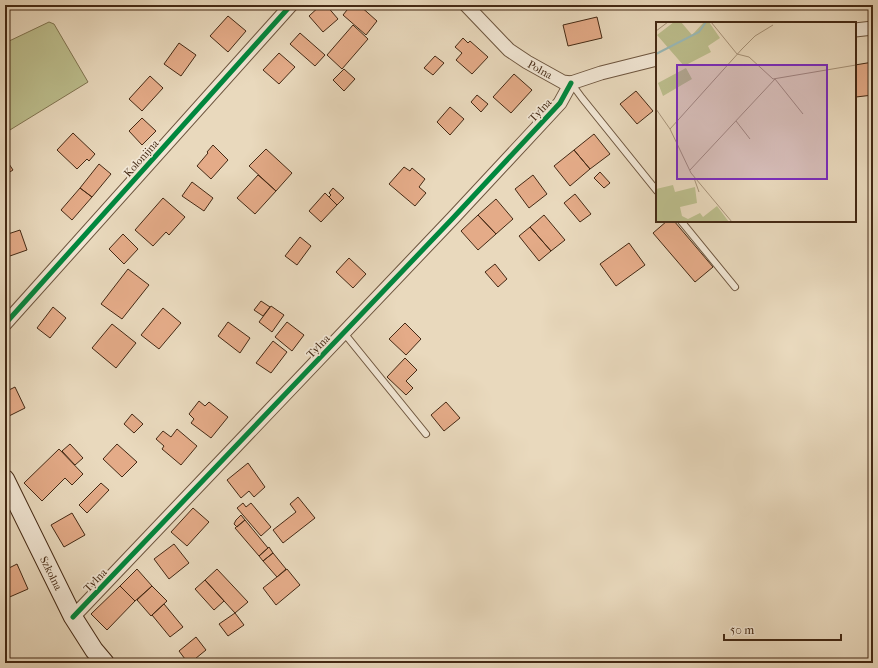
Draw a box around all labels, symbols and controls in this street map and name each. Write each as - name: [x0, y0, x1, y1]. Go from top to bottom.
- inset map: [656, 22, 856, 222]
- street label: Polna: [525, 58, 555, 82]
- street label: Tylna: [526, 95, 555, 125]
- street label: Kolonijna: [121, 136, 162, 180]
- street label: Tylna: [304, 331, 333, 361]
- street label: Szkolna: [37, 554, 65, 593]
- street label: Tylna: [81, 565, 110, 595]
- scale bar: [724, 616, 841, 642]
- text: 50 m: [730, 623, 754, 637]

